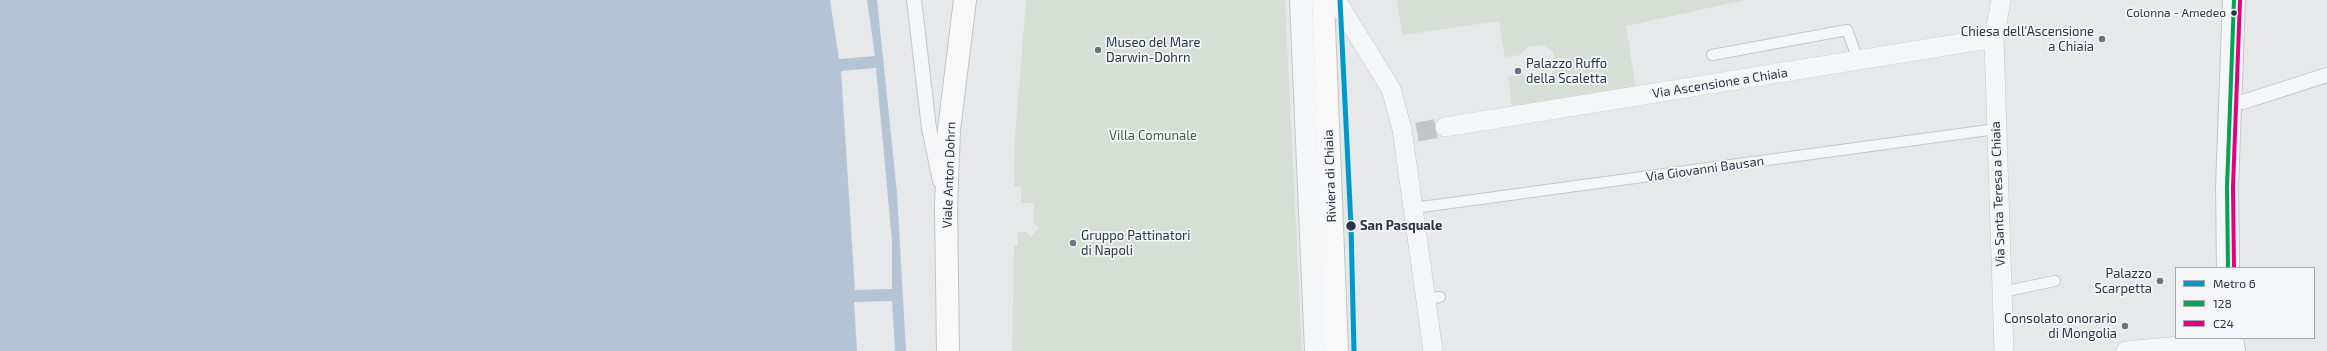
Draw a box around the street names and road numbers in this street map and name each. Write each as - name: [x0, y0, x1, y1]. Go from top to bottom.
- street label: Via Ascensione a Chiaia: [1651, 65, 1789, 101]
- street label: Viale Anton Dohrn: [939, 121, 959, 229]
- street label: Via Santa Teresa a Chiaia: [1988, 121, 2008, 267]
- street label: Riviera di Chiaia: [1321, 129, 1339, 223]
- street label: Via Giovanni Bausan: [1645, 153, 1765, 185]

